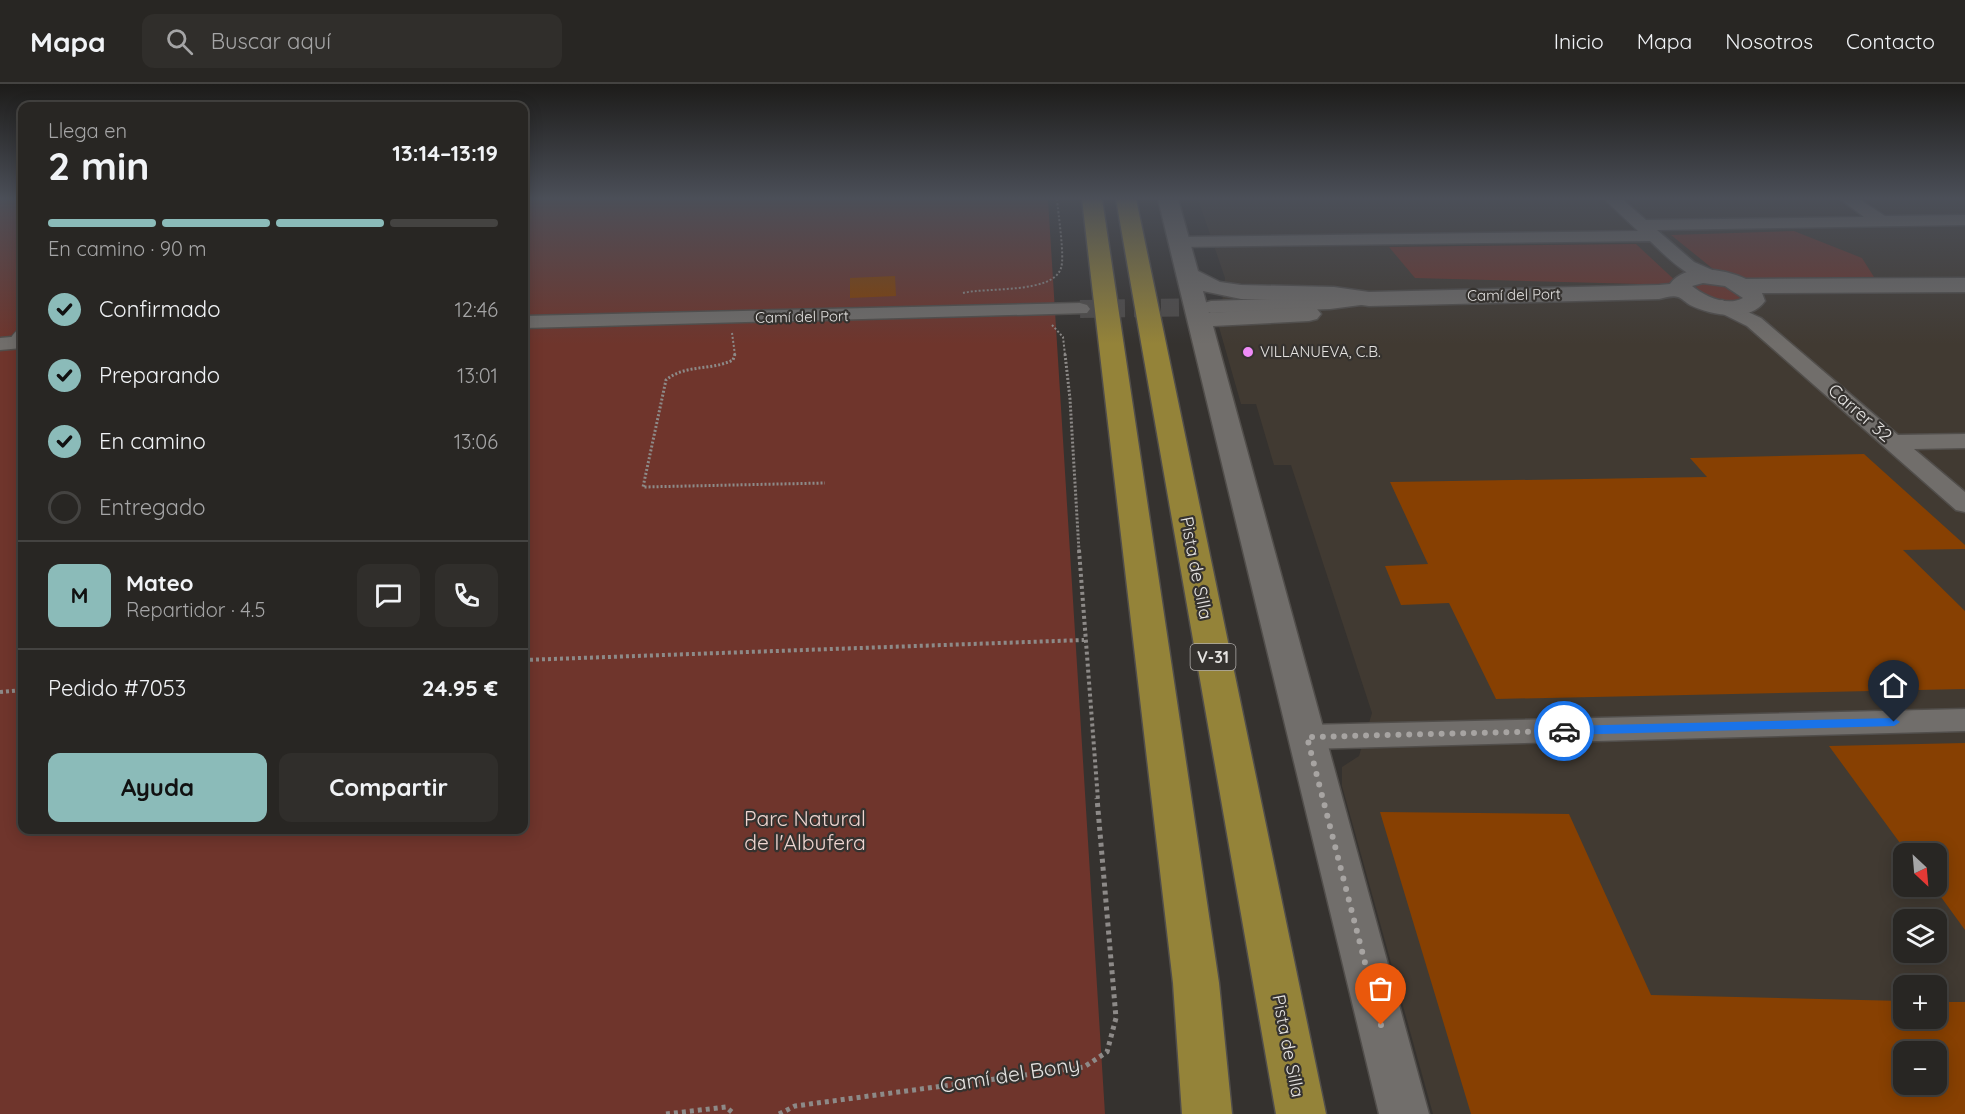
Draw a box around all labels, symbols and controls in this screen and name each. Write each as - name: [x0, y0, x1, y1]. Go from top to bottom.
- search box: [142, 14, 562, 68]
- text: Mapa: [30, 24, 106, 59]
- icon: search: [163, 25, 196, 58]
- text: Buscar aquí: [211, 27, 331, 55]
- text: Inicio: [1554, 28, 1604, 54]
- text: Mapa: [1637, 28, 1692, 54]
- text: Nosotros: [1725, 28, 1813, 54]
- text: Contacto: [1846, 28, 1935, 54]
- text: Llega en: [48, 118, 127, 143]
- text: 13:14–13:19: [392, 139, 498, 167]
- text: 2 min: [48, 141, 150, 190]
- text: En camino · 90 m: [48, 236, 207, 261]
- street label: Camí del Port: [1467, 284, 1561, 305]
- icon: check: [48, 293, 81, 326]
- text: Confirmado: [99, 295, 220, 323]
- text: 12:46: [454, 297, 498, 322]
- street label: Camí del Port: [755, 306, 849, 327]
- place label: VILLANUEVA, C.B.: [1260, 342, 1381, 361]
- marker: VILLANUEVA, C.B.: [1241, 345, 1255, 359]
- icon: check: [48, 359, 81, 392]
- text: Preparando: [99, 361, 220, 389]
- text: 13:01: [457, 363, 498, 388]
- street label: Carrer 32: [1824, 379, 1897, 447]
- icon: check: [48, 425, 81, 458]
- text: En camino: [99, 427, 206, 455]
- text: 13:06: [454, 429, 498, 454]
- text: Entregado: [99, 493, 206, 521]
- street label: Pista de Silla: [1175, 515, 1218, 621]
- button: chat: [357, 564, 420, 627]
- button: phone: [435, 564, 498, 627]
- text: Mateo: [126, 569, 193, 597]
- text: M: [70, 581, 89, 609]
- text: Repartidor · 4.5: [126, 597, 265, 622]
- road number: V-31: [1190, 644, 1236, 670]
- pin: [1868, 660, 1919, 722]
- icon: home: [1877, 669, 1910, 702]
- text: Pedido #7053: [48, 674, 186, 702]
- text: 24.95 €: [422, 674, 498, 702]
- courier: [1534, 701, 1594, 761]
- icon: car: [1548, 715, 1581, 748]
- button: Ayuda: [48, 753, 267, 822]
- button: Compartir: [279, 753, 498, 822]
- park label: Parc Natural de l'Albufera: [744, 805, 866, 855]
- north arrow: [1893, 843, 1947, 897]
- map controls: [1893, 843, 1947, 1095]
- button: layers: [1893, 909, 1947, 963]
- pin: [1355, 963, 1406, 1025]
- icon: bag: [1364, 972, 1397, 1005]
- button: +: [1893, 975, 1947, 1029]
- street label: Pista de Silla: [1267, 993, 1310, 1099]
- button: −: [1893, 1041, 1947, 1095]
- street label: Camí del Bony: [938, 1050, 1082, 1098]

